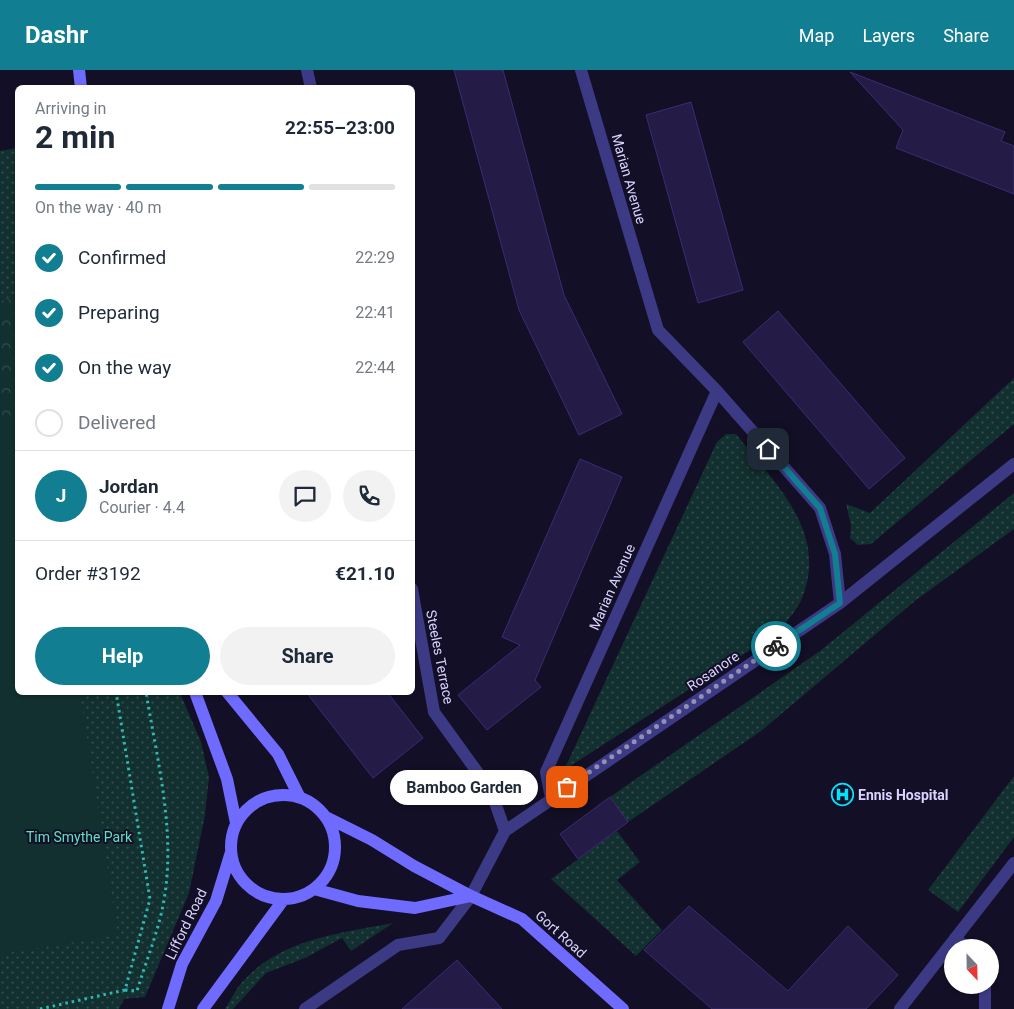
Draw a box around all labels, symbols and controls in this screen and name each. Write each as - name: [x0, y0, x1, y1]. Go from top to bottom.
- text: Dashr: [25, 21, 88, 49]
- text: Map: [799, 25, 834, 46]
- text: Layers: [862, 25, 915, 46]
- text: Share: [943, 25, 989, 46]
- text: Arriving in: [35, 99, 106, 118]
- text: 22:55–23:00: [285, 116, 395, 139]
- text: 2 min: [35, 118, 115, 156]
- street label: Marian Avenue: [609, 132, 649, 226]
- text: On the way · 40 m: [35, 198, 162, 217]
- icon: check: [35, 244, 63, 272]
- text: Confirmed: [78, 246, 166, 269]
- text: 22:29: [355, 248, 395, 267]
- icon: check: [35, 299, 63, 327]
- text: Preparing: [78, 301, 160, 324]
- text: 22:41: [355, 303, 395, 322]
- icon: check: [35, 354, 63, 382]
- text: On the way: [78, 356, 171, 379]
- text: 22:44: [355, 358, 395, 377]
- text: Delivered: [78, 411, 156, 434]
- pin: [747, 428, 789, 470]
- icon: home: [754, 435, 782, 463]
- button: chat: [279, 470, 331, 522]
- button: phone: [343, 470, 395, 522]
- text: Jordan: [99, 475, 159, 498]
- text: J: [56, 484, 66, 507]
- text: Courier · 4.4: [99, 498, 185, 517]
- street label: Marian Avenue: [586, 541, 638, 633]
- text: Order #3192: [35, 562, 141, 585]
- text: €21.10: [335, 562, 395, 585]
- street label: Steeles Terrace: [423, 609, 457, 705]
- courier: [751, 621, 801, 671]
- button: Help: [35, 627, 210, 685]
- button: Share: [220, 627, 395, 685]
- icon: bike: [762, 632, 790, 660]
- street label: Rosanore: [684, 648, 742, 694]
- pin: [546, 766, 588, 808]
- callout: Bamboo Garden: [390, 770, 537, 804]
- icon: bag: [553, 773, 581, 801]
- text: Bamboo Garden: [406, 778, 522, 797]
- hospital icon: Ennis Hospital: [830, 783, 854, 807]
- place label: Ennis Hospital: [858, 787, 948, 803]
- park label: Tim Smythe Park: [26, 829, 133, 845]
- street label: Lifford Road: [162, 886, 210, 962]
- street label: Gort Road: [532, 907, 590, 961]
- north arrow: [944, 939, 999, 994]
- map controls: [944, 939, 999, 994]

